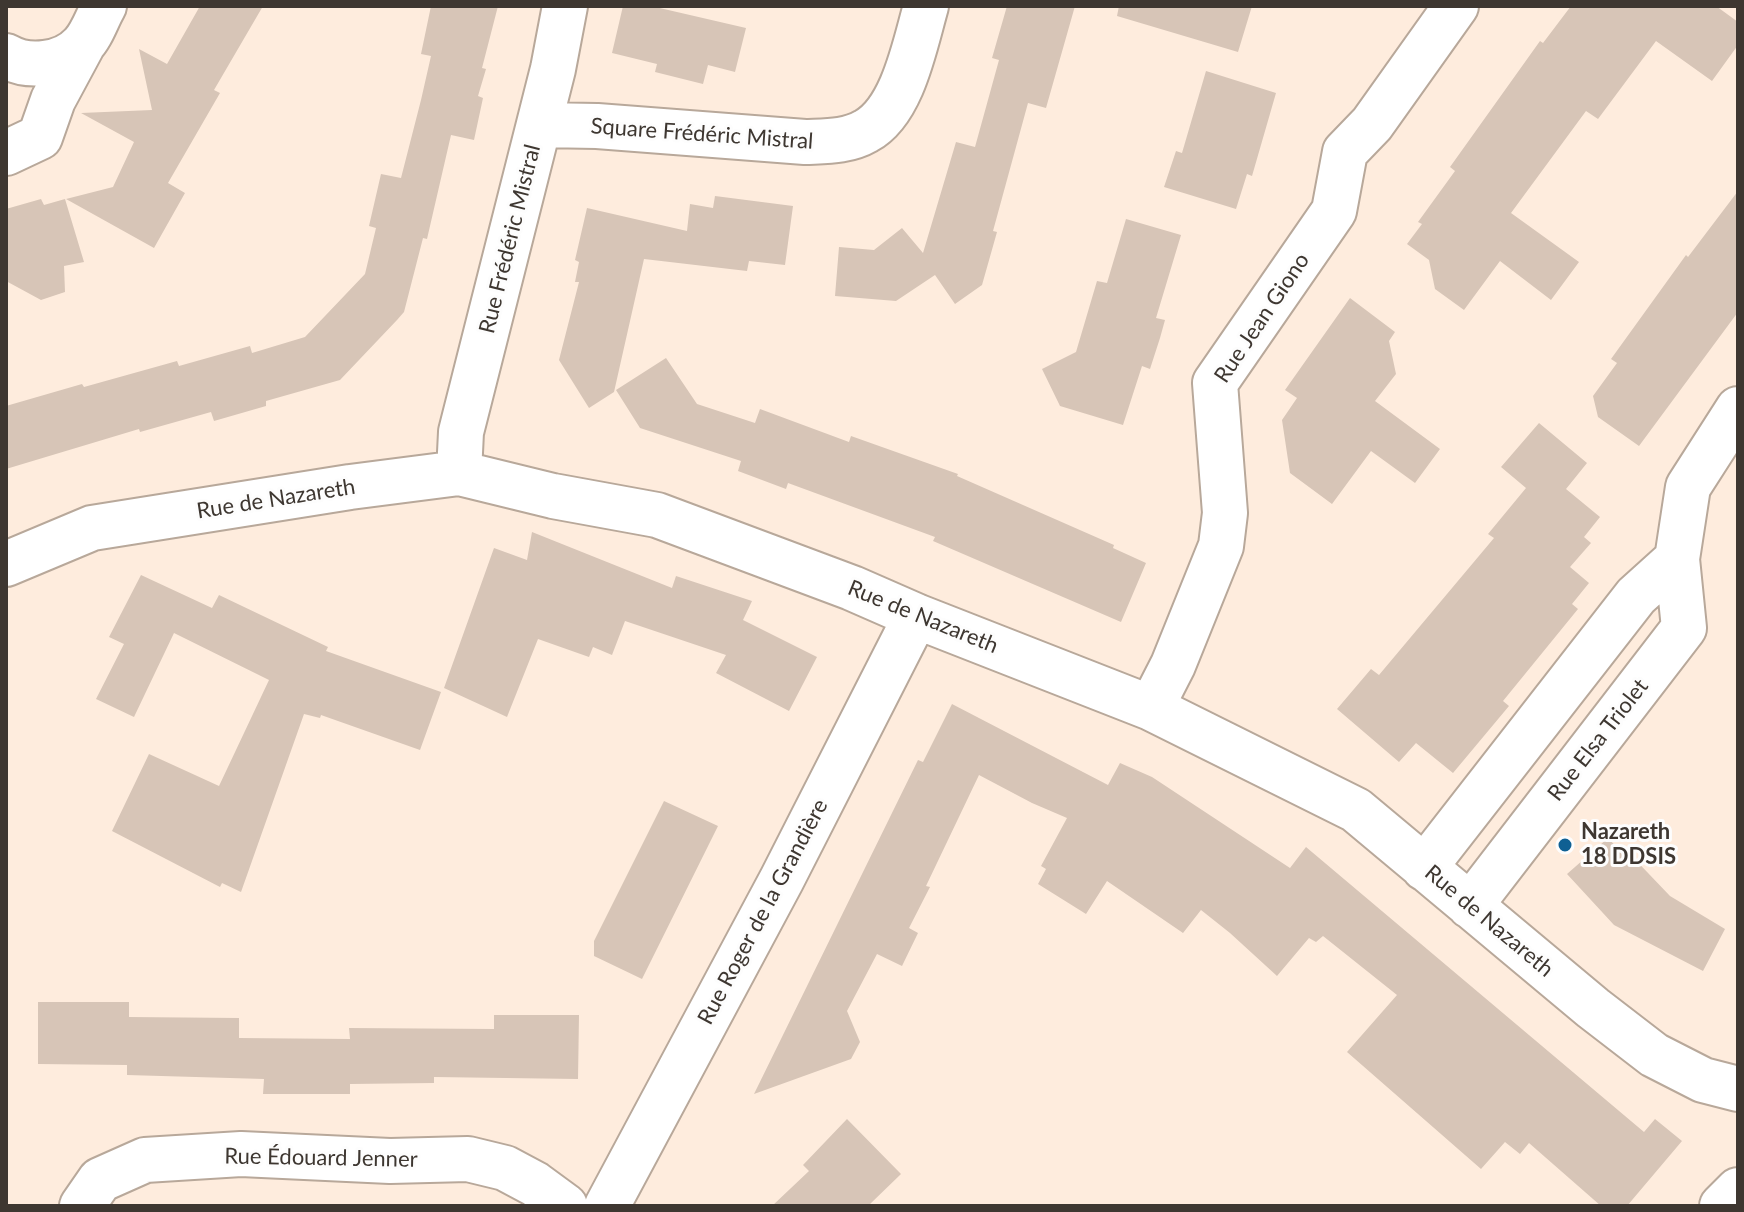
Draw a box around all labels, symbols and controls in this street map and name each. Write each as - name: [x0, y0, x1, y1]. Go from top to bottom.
- street label: Square Frédéric Mistral: [590, 113, 814, 155]
- street label: Rue Frédéric Mistral: [474, 142, 546, 336]
- street label: Rue Jean Giono: [1209, 248, 1315, 388]
- street label: Rue de Nazareth: [195, 473, 357, 525]
- street label: Rue de Nazareth: [844, 575, 1002, 659]
- street label: Rue Elsa Triolet: [1542, 674, 1654, 806]
- street label: Rue Roger de la Grandière: [692, 795, 834, 1029]
- place label: Nazareth 18 DDSIS: [1581, 819, 1676, 870]
- marker: Nazareth 18 DDSIS: [1556, 836, 1574, 854]
- street label: Rue de Nazareth: [1419, 859, 1559, 983]
- street label: Rue Édouard Jenner: [224, 1143, 418, 1173]

